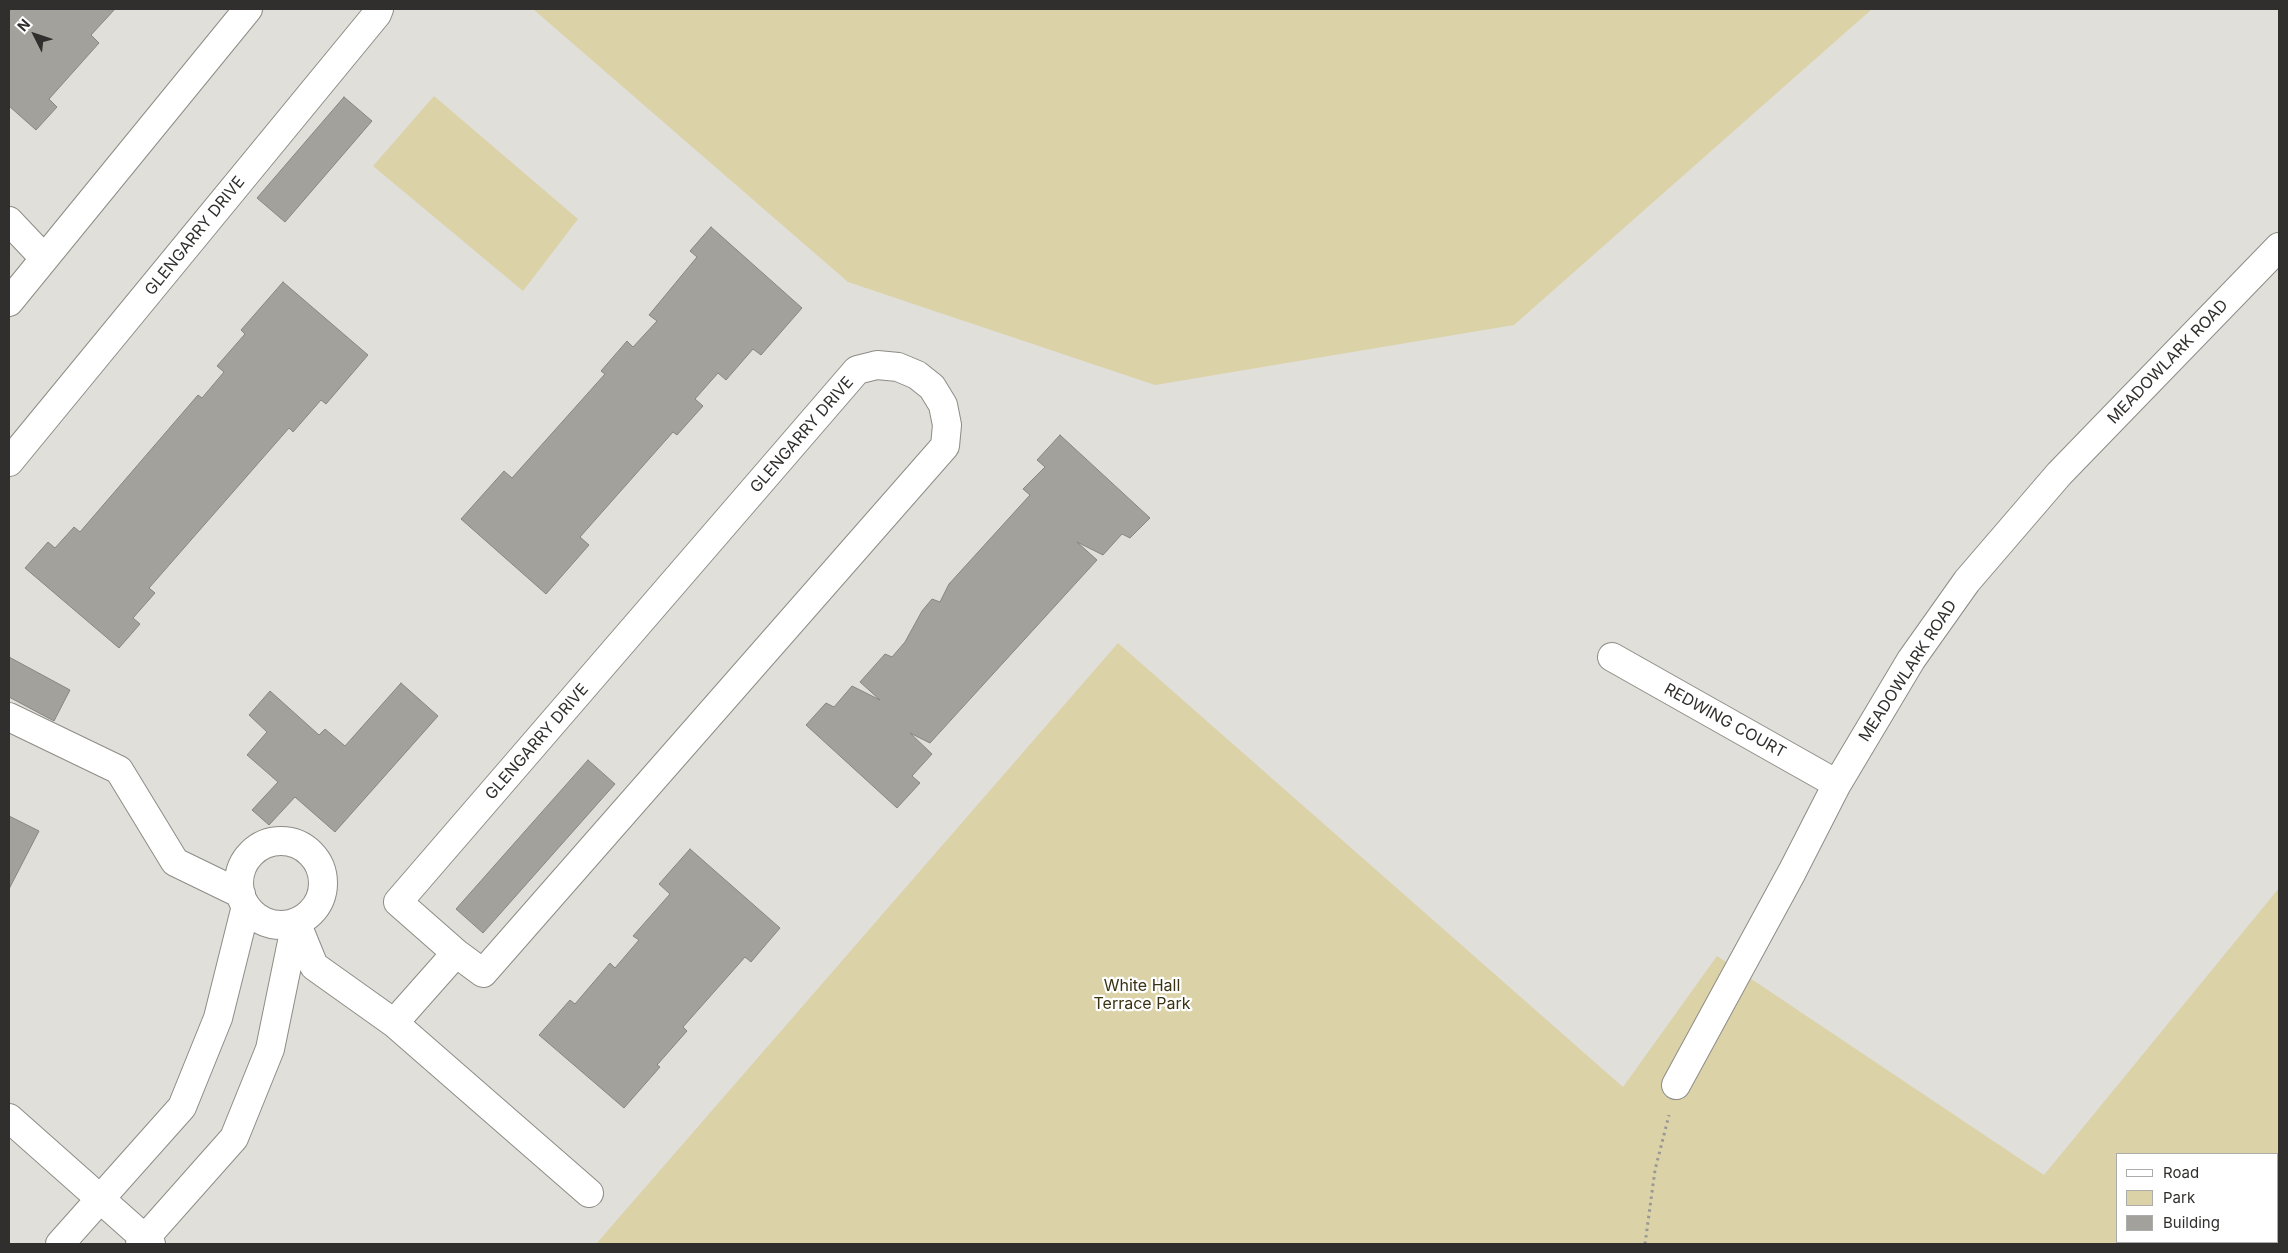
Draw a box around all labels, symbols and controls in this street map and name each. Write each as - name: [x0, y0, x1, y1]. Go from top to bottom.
- north arrow: [10, 10, 60, 60]
- text: N: [13, 15, 33, 34]
- street label: GLENGARRY DRIVE: [141, 173, 249, 299]
- street label: MEADOWLARK ROAD: [2104, 296, 2232, 428]
- street label: GLENGARRY DRIVE: [746, 373, 858, 497]
- street label: MEADOWLARK ROAD: [1855, 597, 1961, 745]
- street label: GLENGARRY DRIVE: [481, 680, 593, 804]
- street label: REDWING COURT: [1661, 680, 1789, 762]
- park label: White Hall Terrace Park: [1094, 976, 1190, 1014]
- legend: [2116, 1153, 2278, 1243]
- text: Road: [2163, 1163, 2199, 1182]
- text: Park: [2163, 1188, 2195, 1207]
- text: Building: [2163, 1213, 2220, 1232]

